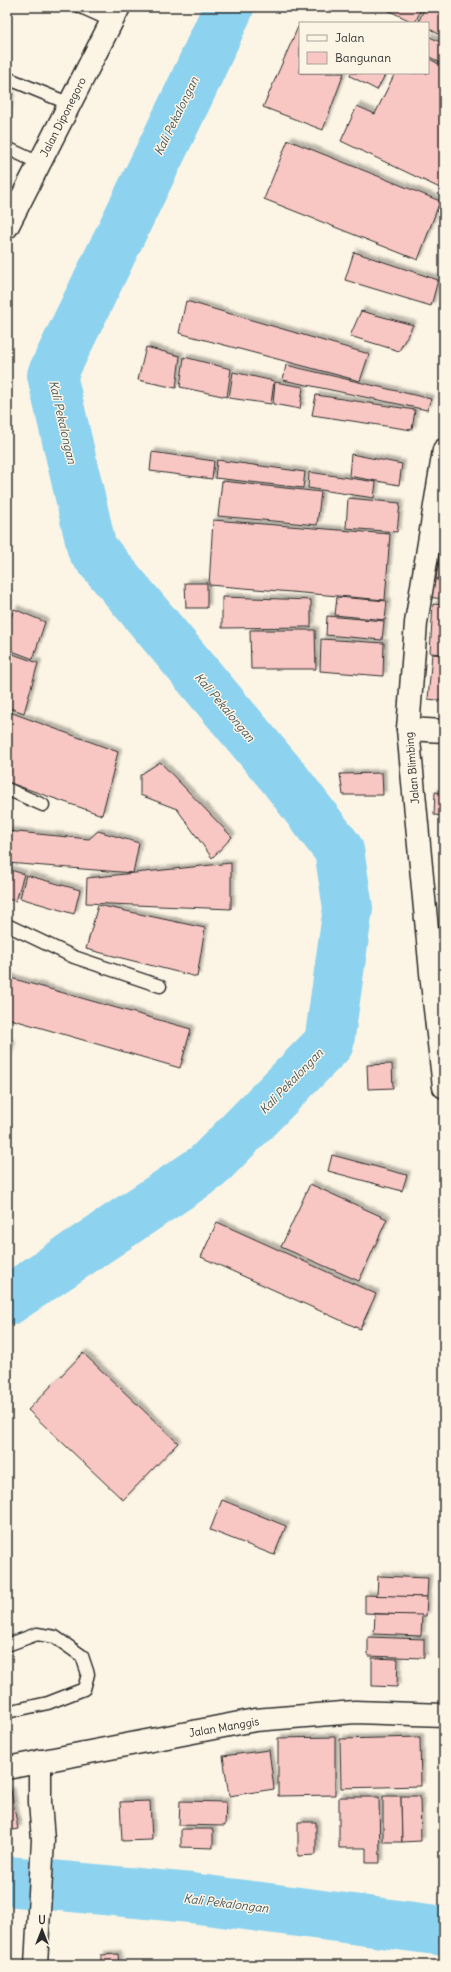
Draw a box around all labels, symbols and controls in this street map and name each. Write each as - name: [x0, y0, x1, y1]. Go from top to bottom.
- legend: [299, 22, 429, 74]
- text: Jalan: [335, 30, 364, 45]
- text: Bangunan: [335, 50, 391, 65]
- water label: Kali Pekalongan: [151, 73, 202, 158]
- street label: Jalan Diponegoro: [37, 75, 89, 159]
- water label: Kali Pekalongan: [46, 379, 80, 466]
- water label: Kali Pekalongan: [192, 669, 259, 745]
- street label: Jalan Blimbing: [402, 731, 422, 805]
- water label: Kali Pekalongan: [256, 1044, 327, 1117]
- street label: Jalan Manggis: [188, 1714, 260, 1740]
- water label: Kali Pekalongan: [183, 1890, 270, 1916]
- north arrow: [22, 1910, 62, 1950]
- text: U: [38, 1913, 46, 1927]

